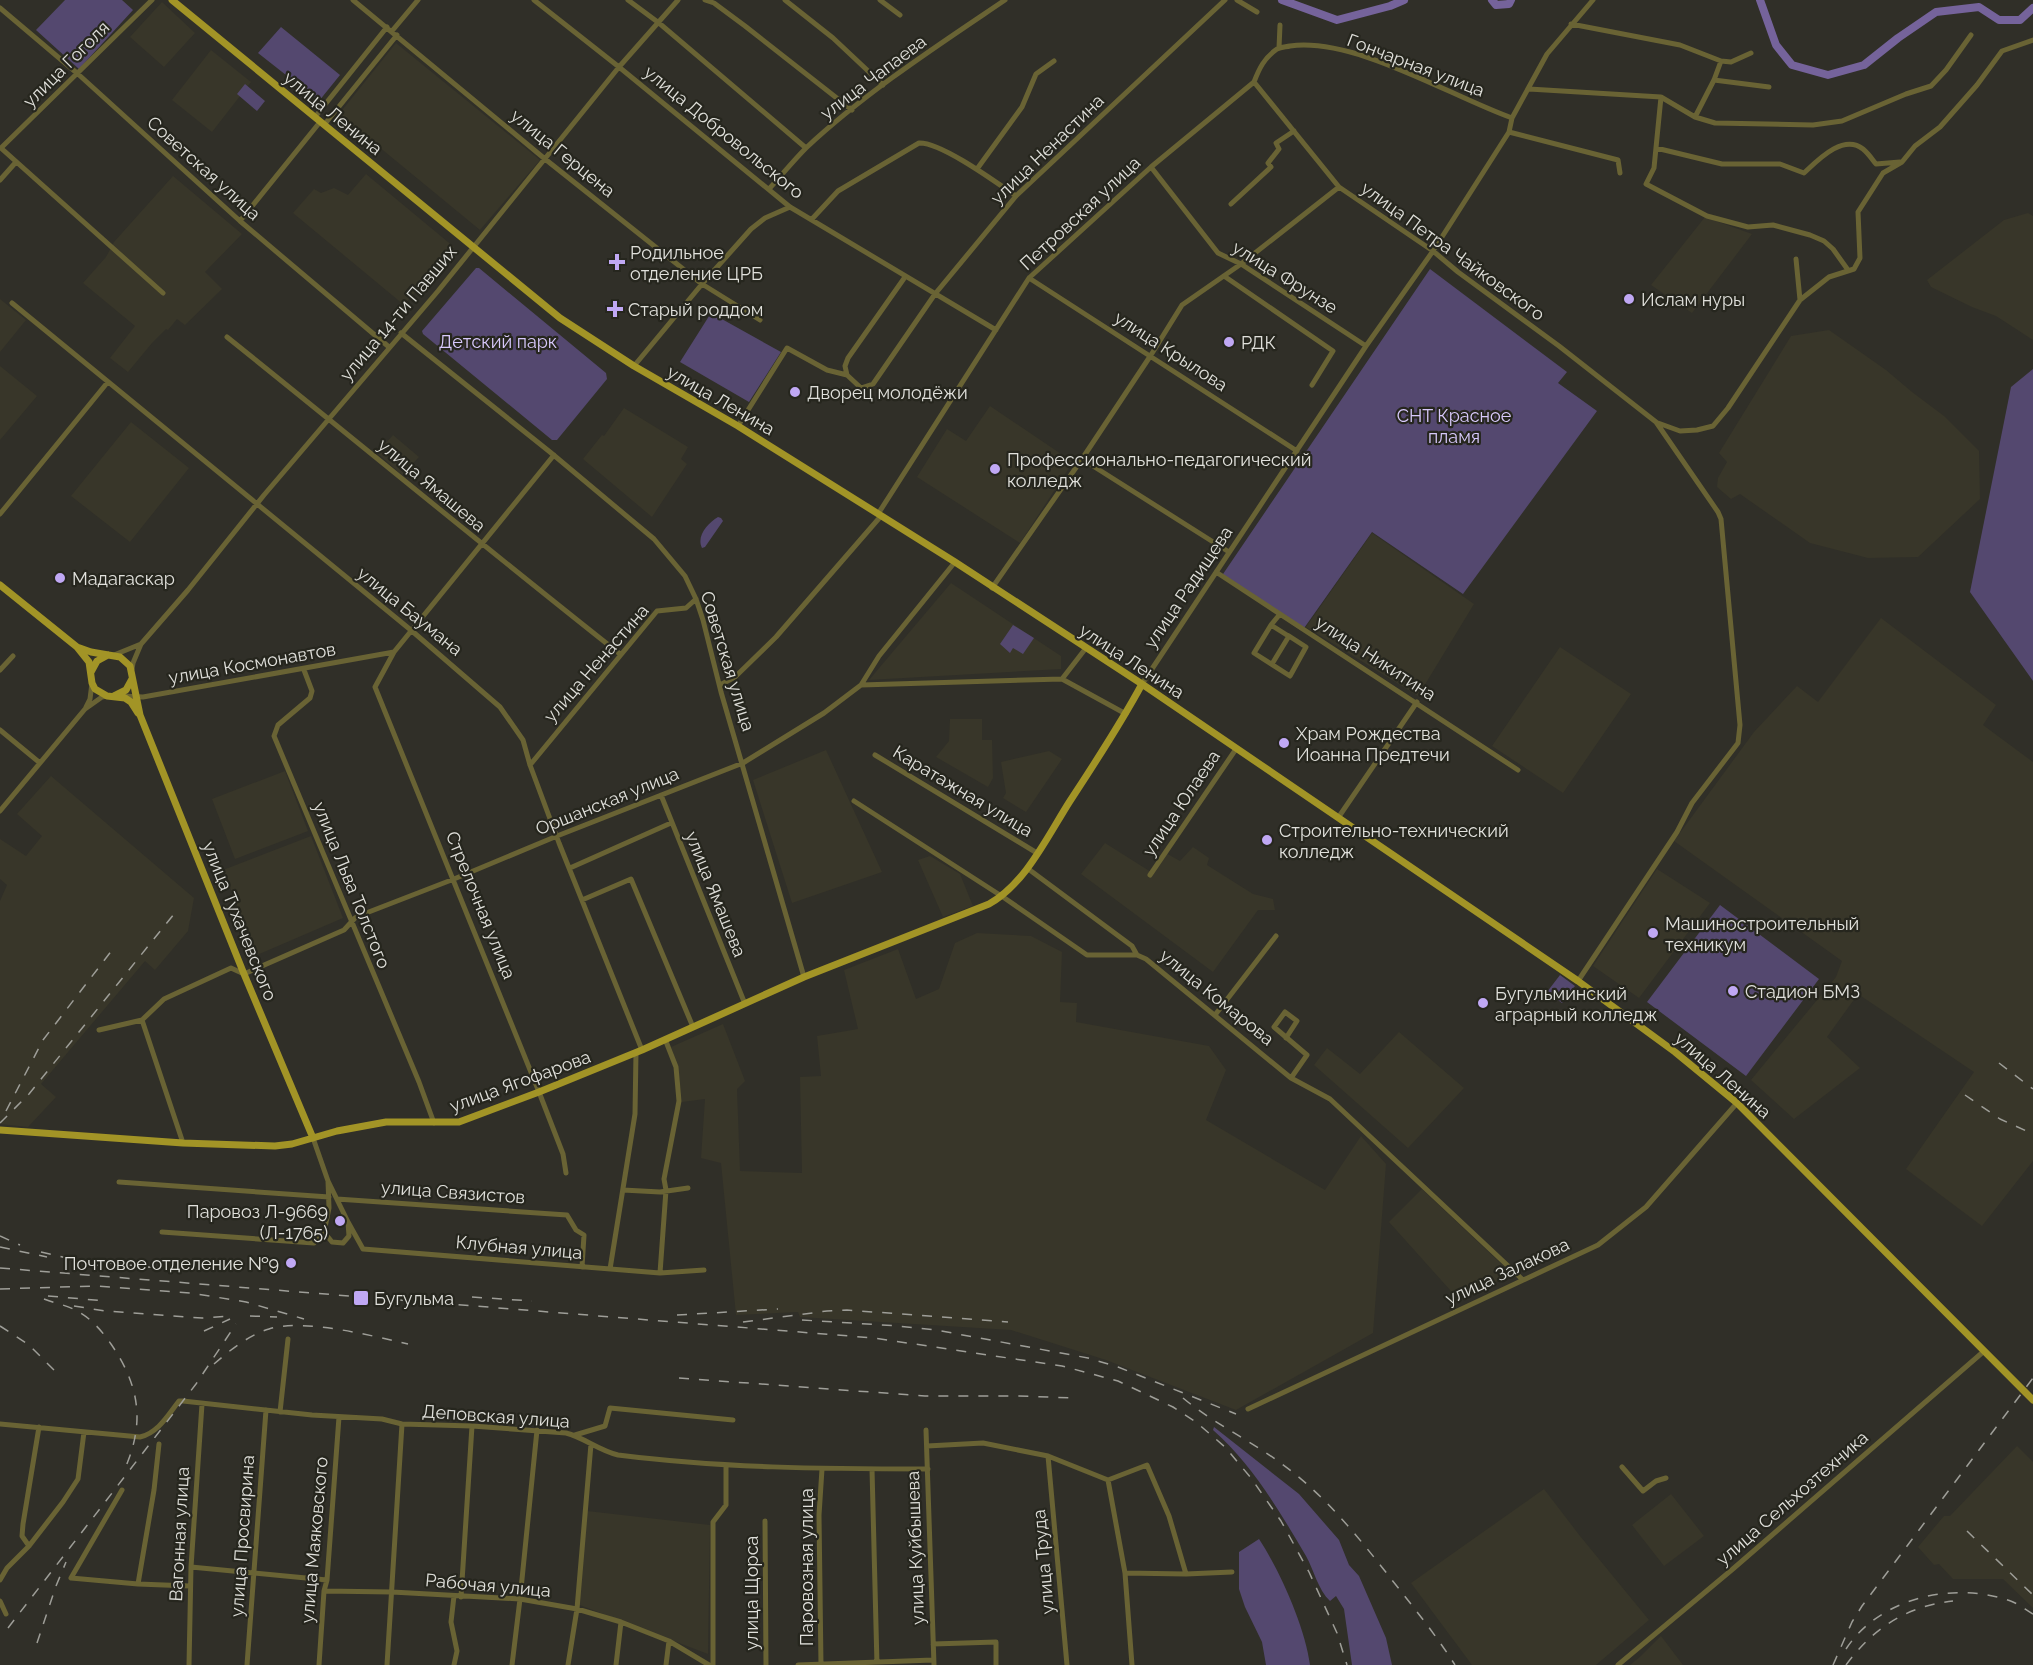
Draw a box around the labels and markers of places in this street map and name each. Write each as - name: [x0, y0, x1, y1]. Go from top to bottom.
- place label: Родильное отделение ЦРБ: [630, 242, 763, 284]
- marker: Родильное отделение ЦРБ: [608, 253, 626, 271]
- place label: Ислам нуры: [1641, 289, 1745, 310]
- marker: Ислам нуры: [1622, 292, 1636, 306]
- place label: Старый роддом: [628, 299, 763, 320]
- marker: Старый роддом: [606, 300, 624, 318]
- place label: РДК: [1241, 332, 1276, 353]
- marker: РДК: [1222, 335, 1236, 349]
- place label: Дворец молодёжи: [807, 382, 968, 403]
- marker: Дворец молодёжи: [788, 385, 802, 399]
- place label: Профессионально-педагогический колледж: [1007, 449, 1312, 491]
- marker: Профессионально-педагогический колледж: [988, 462, 1002, 476]
- place label: Мадагаскар: [72, 568, 175, 589]
- marker: Мадагаскар: [53, 571, 67, 585]
- place label: Храм Рождества Иоанна Предтечи: [1296, 723, 1450, 765]
- marker: Храм Рождества Иоанна Предтечи: [1277, 736, 1291, 750]
- place label: Строительно-технический колледж: [1279, 820, 1509, 862]
- marker: Строительно-технический колледж: [1260, 833, 1274, 847]
- place label: Машиностроительный техникум: [1665, 913, 1859, 955]
- marker: Машиностроительный техникум: [1646, 926, 1660, 940]
- place label: Стадион БМЗ: [1745, 981, 1860, 1002]
- place label: Бугульминский аграрный колледж: [1495, 983, 1657, 1025]
- marker: Стадион БМЗ: [1726, 984, 1740, 998]
- marker: Бугульминский аграрный колледж: [1476, 996, 1490, 1010]
- place label: Паровоз Л-9669 (Л-1765): [187, 1201, 328, 1243]
- marker: Паровоз Л-9669 (Л-1765): [333, 1214, 347, 1228]
- place label: Почтовое отделение №9: [64, 1253, 279, 1274]
- marker: Почтовое отделение №9: [284, 1256, 298, 1270]
- place label: Бугульма: [374, 1288, 454, 1309]
- marker: Бугульма: [352, 1289, 370, 1307]

